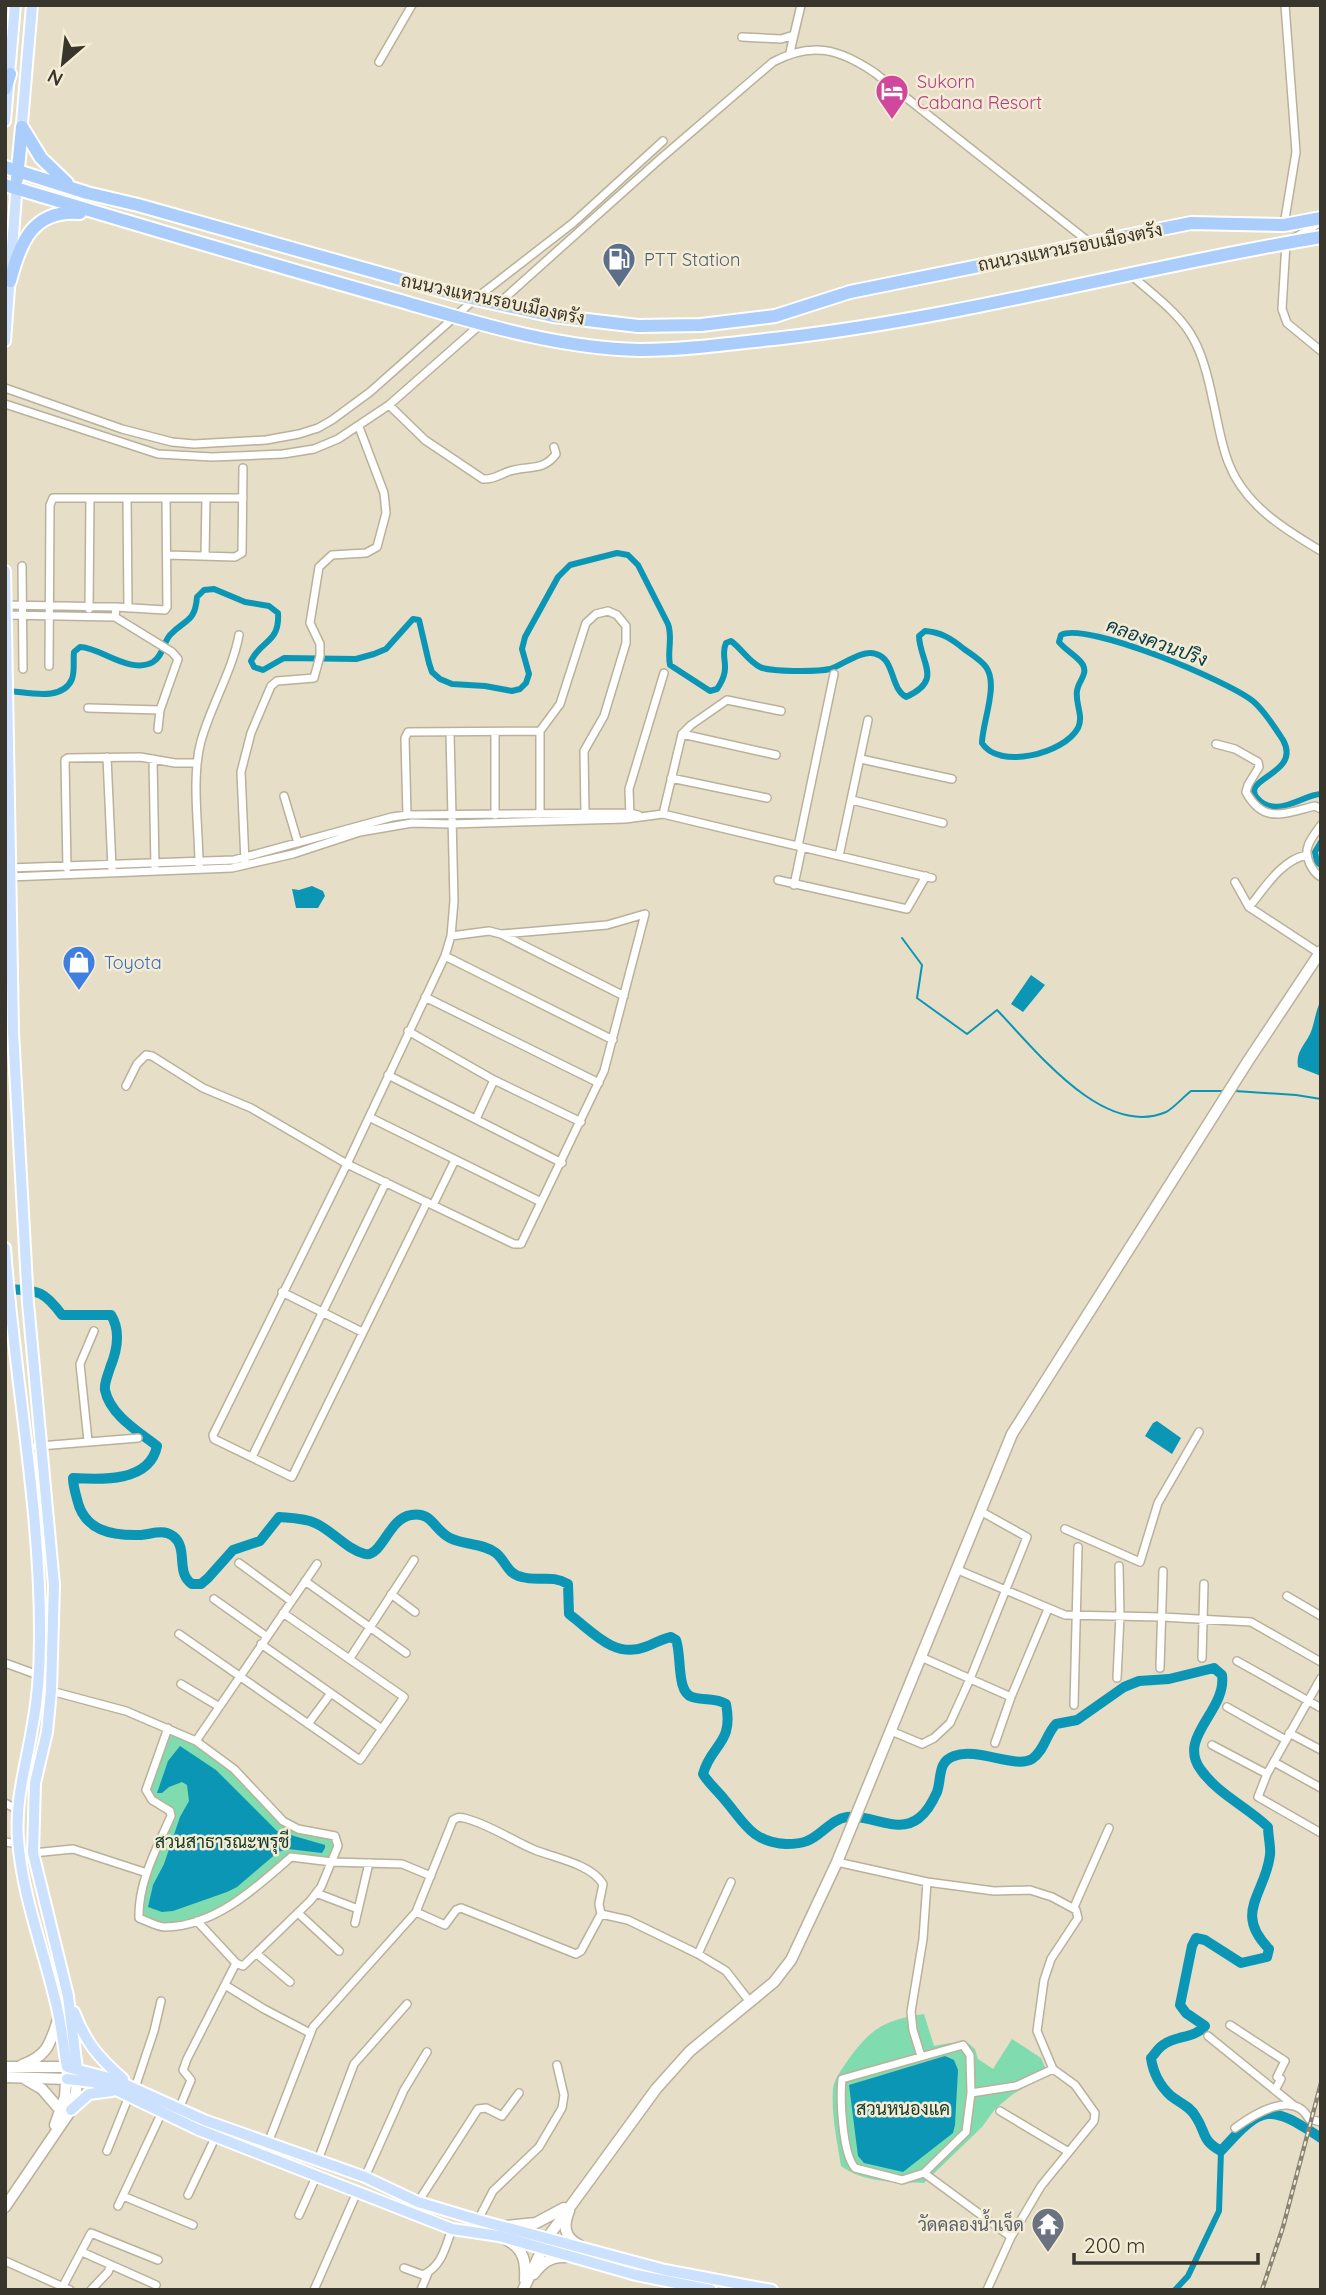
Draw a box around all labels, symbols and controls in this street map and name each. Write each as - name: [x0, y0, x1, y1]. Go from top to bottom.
- north arrow: [28, 28, 98, 98]
- text: N: [43, 64, 67, 92]
- place label: Sukorn Cabana Resort: [917, 70, 1042, 114]
- hotel icon: Sukorn Cabana Resort: [873, 72, 911, 121]
- street label: ถนนวงแหวนรอบเมืองตรัง: [976, 218, 1164, 276]
- fuel station icon: PTT Station: [600, 240, 638, 289]
- place label: PTT Station: [644, 248, 740, 271]
- street label: ถนนวงแหวนรอบเมืองตรัง: [399, 268, 587, 330]
- water label: คลองควนปริง: [1103, 613, 1211, 671]
- shop icon: Toyota: [60, 943, 98, 992]
- place label: Toyota: [104, 951, 162, 974]
- park label: สวนสาธารณะพรุชี: [155, 1829, 289, 1854]
- park label: สวนหนองแค: [856, 2097, 950, 2120]
- temple icon: วัดคลองน้ำเจ็ด: [1029, 2205, 1067, 2254]
- place label: วัดคลองน้ำเจ็ด: [918, 2209, 1024, 2236]
- scale bar: [1074, 2222, 1258, 2266]
- text: 200 m: [1084, 2232, 1146, 2258]

